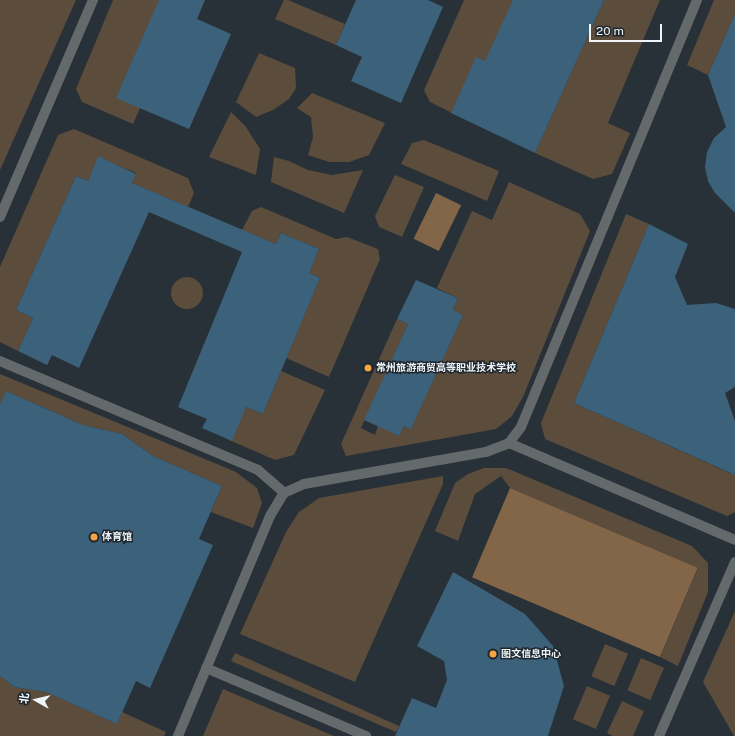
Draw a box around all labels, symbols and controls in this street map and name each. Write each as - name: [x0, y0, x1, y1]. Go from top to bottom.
- scale bar: [591, 16, 664, 42]
- text: 20 m: [596, 24, 624, 38]
- place label: 常州旅游商贸高等职业技术学校: [376, 362, 516, 374]
- marker: 常州旅游商贸高等职业技术学校: [363, 363, 373, 373]
- place label: 体育馆: [102, 531, 132, 543]
- marker: 体育馆: [89, 532, 99, 542]
- place label: 图文信息中心: [501, 648, 561, 660]
- marker: 图文信息中心: [488, 649, 498, 659]
- north arrow: [16, 680, 56, 720]
- text: 北: [17, 692, 31, 705]

